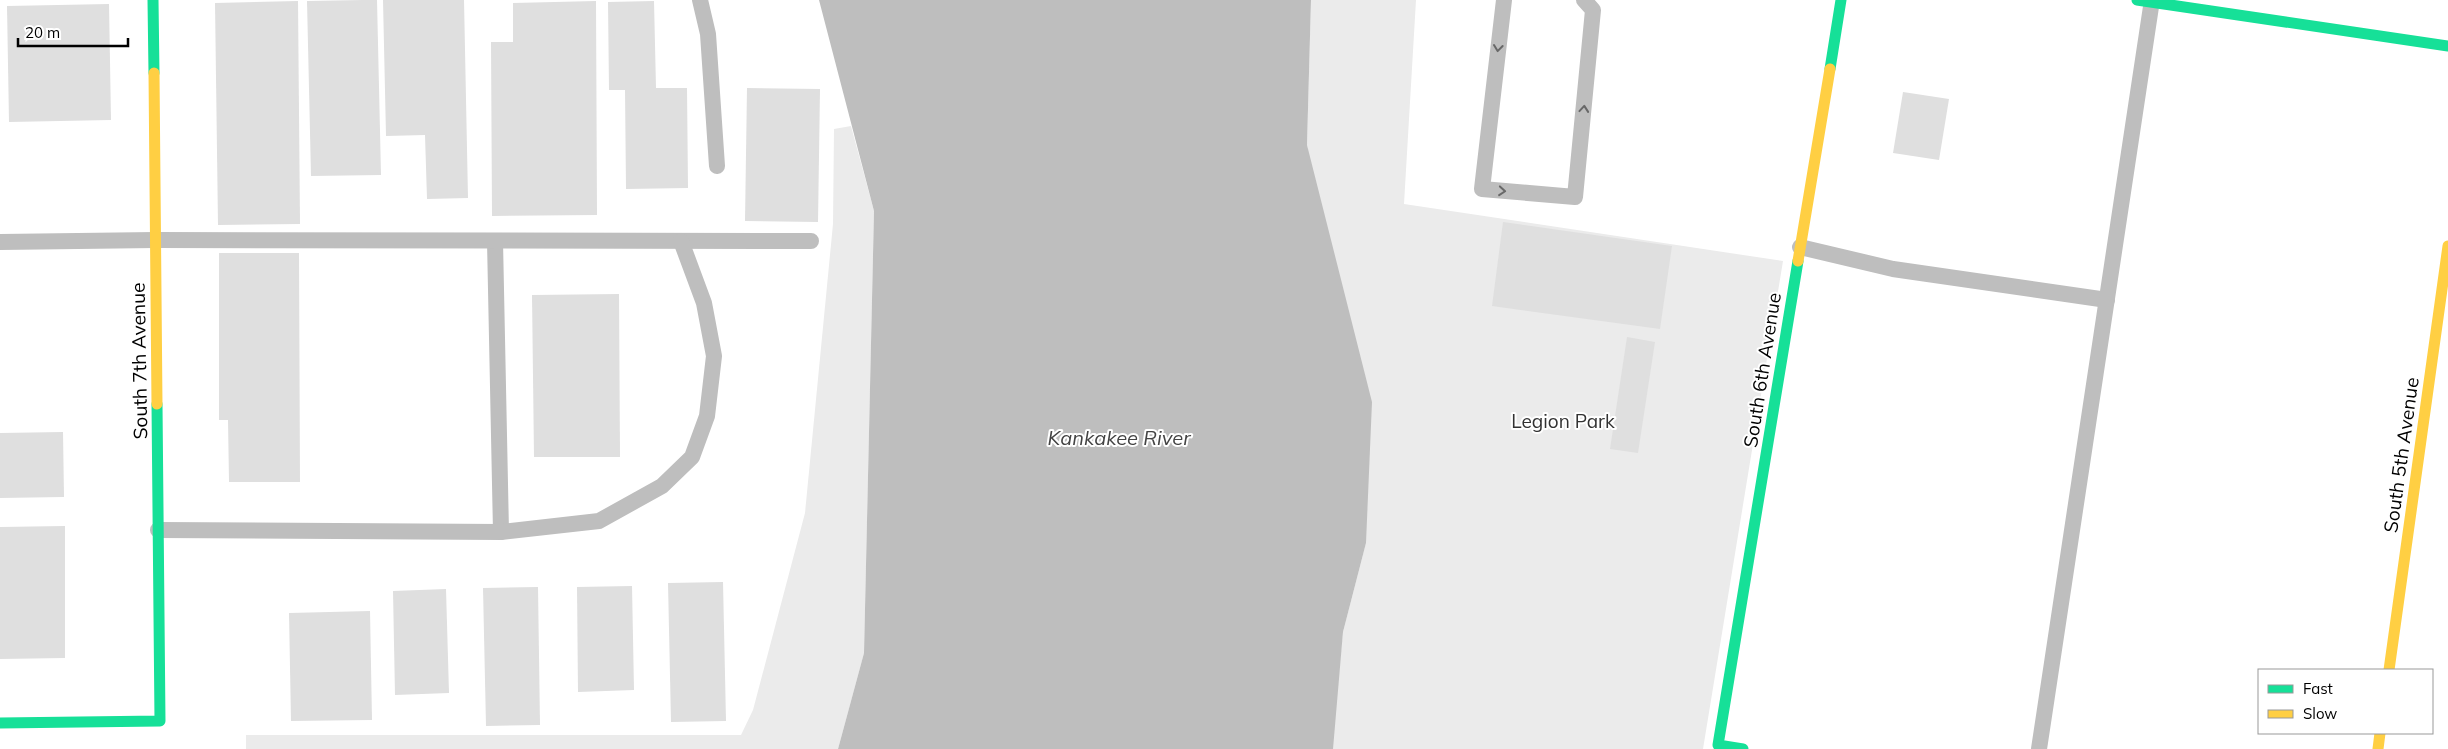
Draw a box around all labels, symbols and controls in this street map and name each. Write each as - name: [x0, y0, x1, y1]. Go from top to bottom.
- scale bar: [18, 15, 128, 47]
- text: 20 m: [25, 23, 60, 42]
- one-way arrow: [1494, 44, 1504, 53]
- one-way arrow: [1578, 104, 1589, 112]
- one-way arrow: [1499, 185, 1507, 196]
- street label: South 7th Avenue: [126, 282, 152, 440]
- street label: South 6th Avenue: [1738, 291, 1786, 449]
- street label: South 5th Avenue: [2378, 376, 2424, 534]
- park label: Legion Park: [1511, 409, 1615, 433]
- water label: Kankakee River: [1048, 425, 1191, 450]
- legend: [2258, 669, 2433, 734]
- text: Fast: [2303, 679, 2333, 698]
- text: Slow: [2303, 704, 2337, 723]

